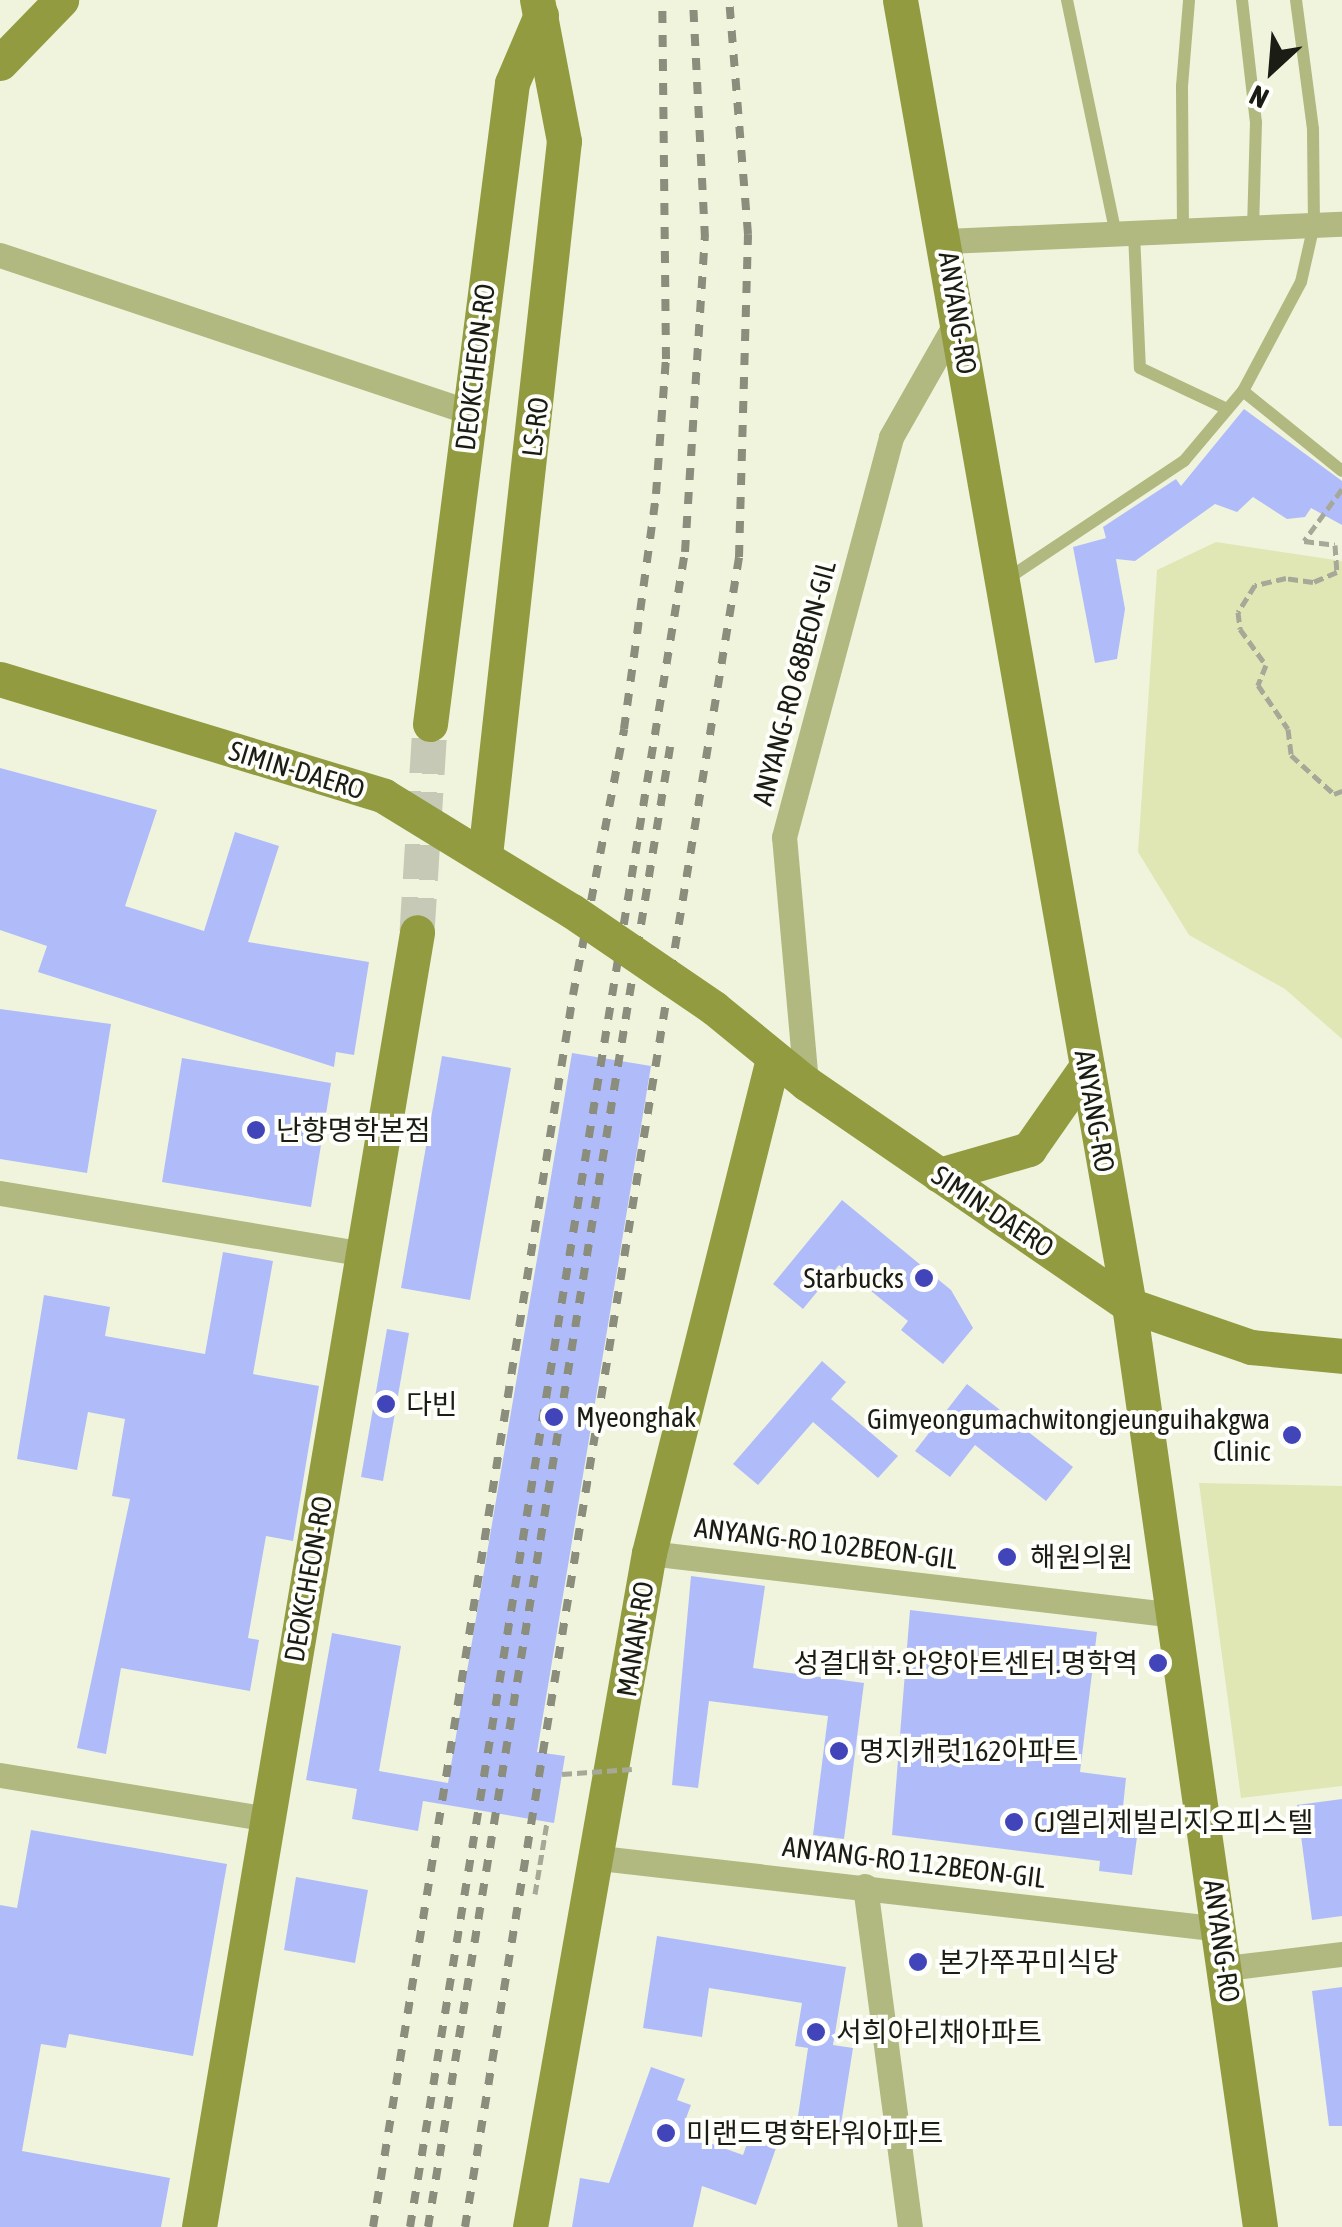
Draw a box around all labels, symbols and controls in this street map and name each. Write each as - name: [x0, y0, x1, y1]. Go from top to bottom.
- north arrow: [1222, 20, 1322, 120]
- text: N: [1244, 79, 1273, 115]
- street label: ANYANG-RO: [932, 249, 984, 377]
- street label: DEOKCHEON-RO: [448, 282, 502, 452]
- street label: LS-RO: [515, 395, 555, 459]
- street label: ANYANG-RO 68BEON-GIL: [745, 557, 843, 809]
- street label: SIMIN-DAERO: [225, 734, 369, 806]
- street label: ANYANG-RO: [1068, 1047, 1122, 1175]
- place label: 난향명학본점: [276, 1113, 431, 1147]
- marker: 난향명학본점: [245, 1119, 267, 1141]
- street label: SIMIN-DAERO: [926, 1158, 1060, 1264]
- place label: Starbucks: [804, 1261, 904, 1295]
- marker: Starbucks: [913, 1267, 935, 1289]
- place label: 다빈: [406, 1387, 458, 1421]
- marker: 다빈: [375, 1393, 397, 1415]
- place label: Myeonghak: [576, 1400, 696, 1434]
- place label: Gimyeongumachwitongjeunguihakgwa Clinic: [867, 1402, 1270, 1468]
- marker: Myeonghak: [541, 1404, 567, 1430]
- marker: Gimyeongumachwitongjeunguihakgwa Clinic: [1279, 1422, 1305, 1448]
- street label: DEOKCHEON-RO: [277, 1494, 339, 1664]
- street label: ANYANG-RO 102BEON-GIL: [693, 1510, 959, 1576]
- place label: 해원의원: [1030, 1540, 1133, 1574]
- marker: 해원의원: [994, 1544, 1020, 1570]
- street label: MANAN-RO: [609, 1579, 661, 1699]
- place label: 성결대학.안양아트센터.명학역: [793, 1646, 1138, 1680]
- marker: 성결대학.안양아트센터.명학역: [1147, 1652, 1169, 1674]
- place label: 명지캐럿162아파트: [859, 1734, 1079, 1768]
- marker: 명지캐럿162아파트: [828, 1740, 850, 1762]
- place label: CJ엘리제빌리지오피스텔: [1034, 1805, 1313, 1839]
- marker: CJ엘리제빌리지오피스텔: [1003, 1811, 1025, 1833]
- street label: ANYANG-RO 112BEON-GIL: [781, 1829, 1047, 1895]
- street label: ANYANG-RO: [1197, 1878, 1247, 2004]
- place label: 본가쭈꾸미식당: [938, 1945, 1118, 1979]
- marker: 본가쭈꾸미식당: [907, 1951, 929, 1973]
- place label: 서희아리채아파트: [836, 2015, 1042, 2049]
- marker: 서희아리채아파트: [805, 2021, 827, 2043]
- place label: 미랜드명학타워아파트: [686, 2116, 944, 2150]
- marker: 미랜드명학타워아파트: [655, 2122, 677, 2144]

